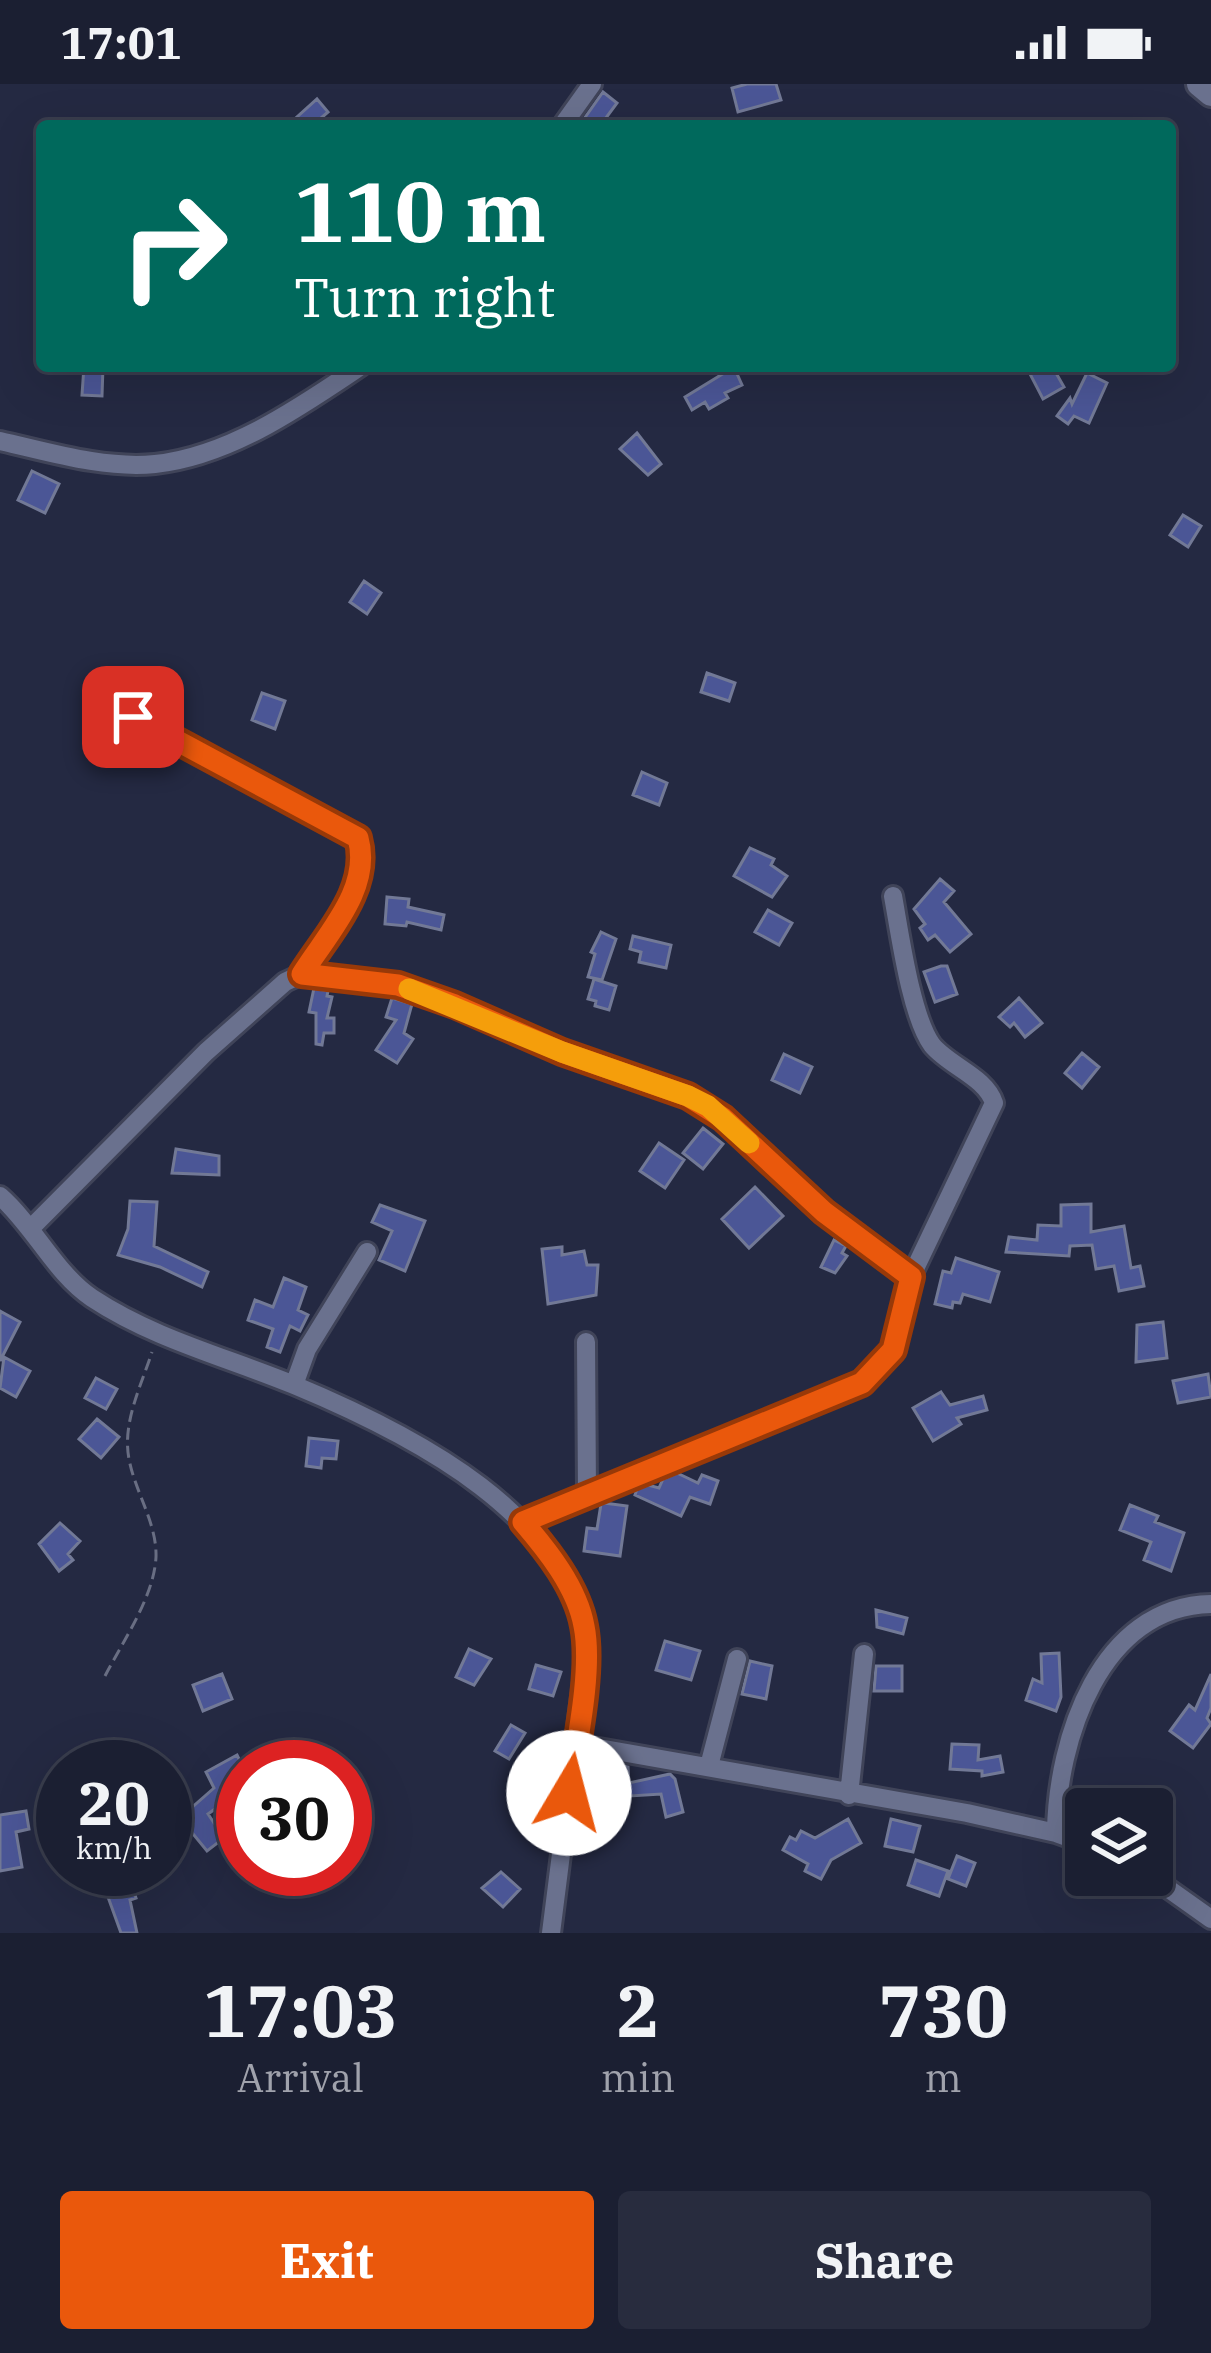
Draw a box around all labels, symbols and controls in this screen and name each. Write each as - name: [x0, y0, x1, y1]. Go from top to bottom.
- text: 17:01: [60, 13, 182, 71]
- text: 110 m: [294, 156, 546, 265]
- icon: right: [96, 168, 252, 324]
- text: Turn right: [294, 262, 556, 332]
- pin: [82, 666, 184, 768]
- icon: arrive: [100, 684, 166, 750]
- position arrow: [506, 1730, 632, 1856]
- speed limit sign: 30: [216, 1740, 372, 1896]
- text: 20: [78, 1763, 150, 1842]
- map controls: [1065, 1788, 1173, 1896]
- button: layers: [1065, 1788, 1173, 1896]
- text: km/h: [76, 1828, 152, 1867]
- text: 17:03: [203, 1963, 398, 2057]
- text: 2: [616, 1963, 660, 2057]
- text: 730: [878, 1963, 1008, 2057]
- text: Arrival: [237, 2052, 364, 2103]
- text: min: [601, 2052, 675, 2103]
- text: m: [925, 2052, 962, 2103]
- button: Exit: [60, 2191, 594, 2329]
- button: Share: [618, 2191, 1151, 2329]

